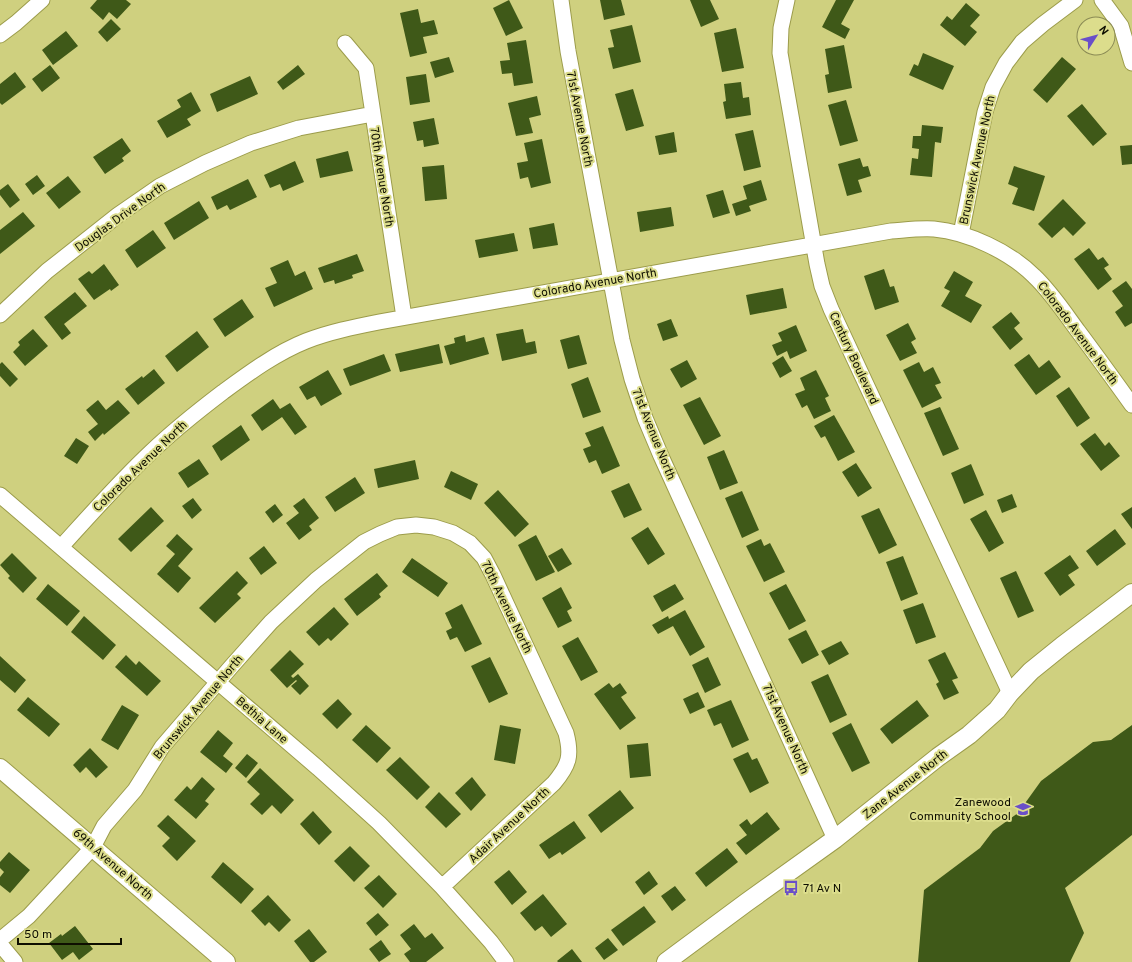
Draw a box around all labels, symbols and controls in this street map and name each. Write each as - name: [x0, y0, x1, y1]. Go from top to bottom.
- north arrow: [1076, 16, 1116, 56]
- text: N: [1095, 23, 1111, 38]
- street label: 71st Avenue North: [562, 70, 596, 168]
- street label: Brunswick Avenue North: [956, 94, 1000, 226]
- street label: 70th Avenue North: [365, 126, 397, 228]
- street label: Douglas Drive North: [72, 179, 169, 256]
- street label: Colorado Avenue North: [532, 265, 658, 303]
- street label: Colorado Avenue North: [1033, 279, 1121, 388]
- street label: Century Boulevard: [825, 310, 882, 407]
- street label: 71st Avenue North: [627, 386, 679, 482]
- street label: Colorado Avenue North: [90, 418, 191, 516]
- street label: 70th Avenue North: [477, 559, 535, 656]
- street label: Brunswick Avenue North: [150, 652, 247, 763]
- street label: 71st Avenue North: [758, 682, 812, 777]
- street label: Bethia Lane: [232, 694, 291, 748]
- street label: Zane Avenue North: [860, 746, 952, 823]
- street label: Adair Avenue North: [466, 784, 554, 867]
- place label: Zanewood Community School: [909, 795, 1011, 825]
- school or university icon: Zanewood Community School: [1014, 800, 1032, 818]
- street label: 69th Avenue North: [69, 825, 156, 904]
- bus stop icon: 71 Av N: [782, 879, 800, 897]
- place label: 71 Av N: [803, 881, 841, 897]
- scale bar: [18, 920, 121, 946]
- text: 50 m: [24, 927, 52, 943]

